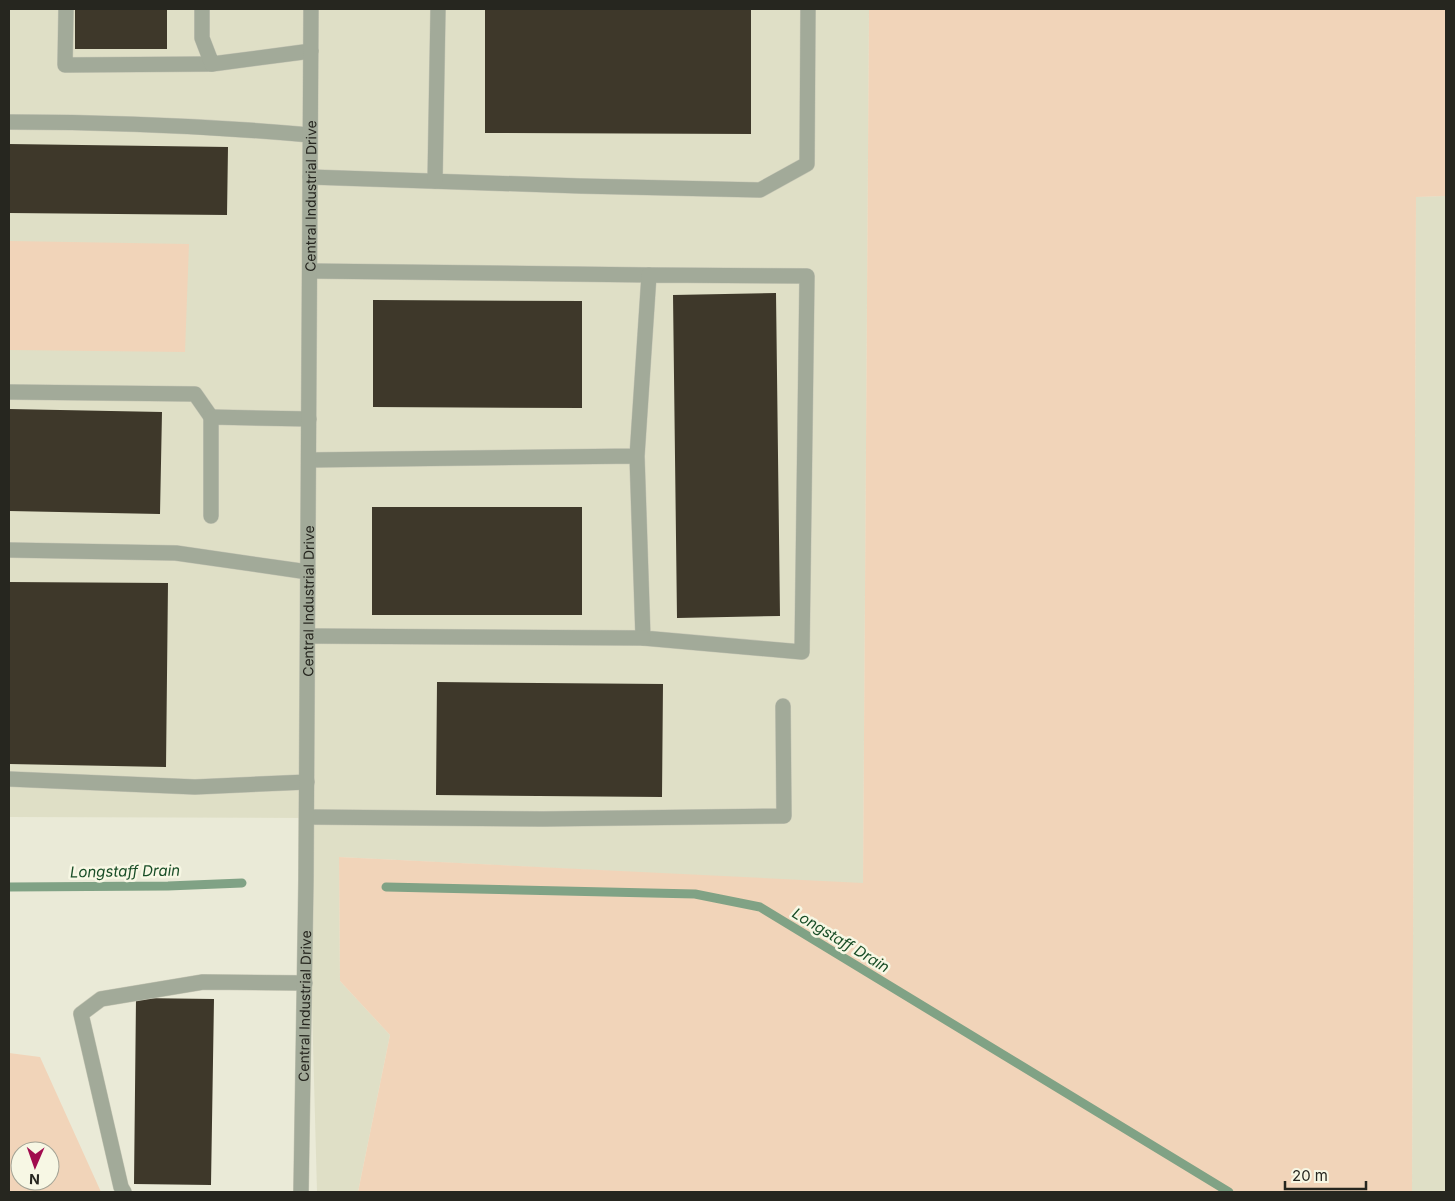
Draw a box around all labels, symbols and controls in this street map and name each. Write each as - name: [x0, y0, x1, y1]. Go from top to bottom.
- street label: Central Industrial Drive: [301, 120, 319, 272]
- street label: Central Industrial Drive: [299, 525, 317, 677]
- water label: Longstaff Drain: [70, 861, 180, 881]
- water label: Longstaff Drain: [789, 903, 893, 977]
- street label: Central Industrial Drive: [294, 930, 314, 1082]
- north arrow: [10, 1141, 60, 1191]
- scale bar: [1285, 1158, 1366, 1190]
- text: 20 m: [1292, 1166, 1328, 1185]
- text: N: [29, 1171, 40, 1188]

